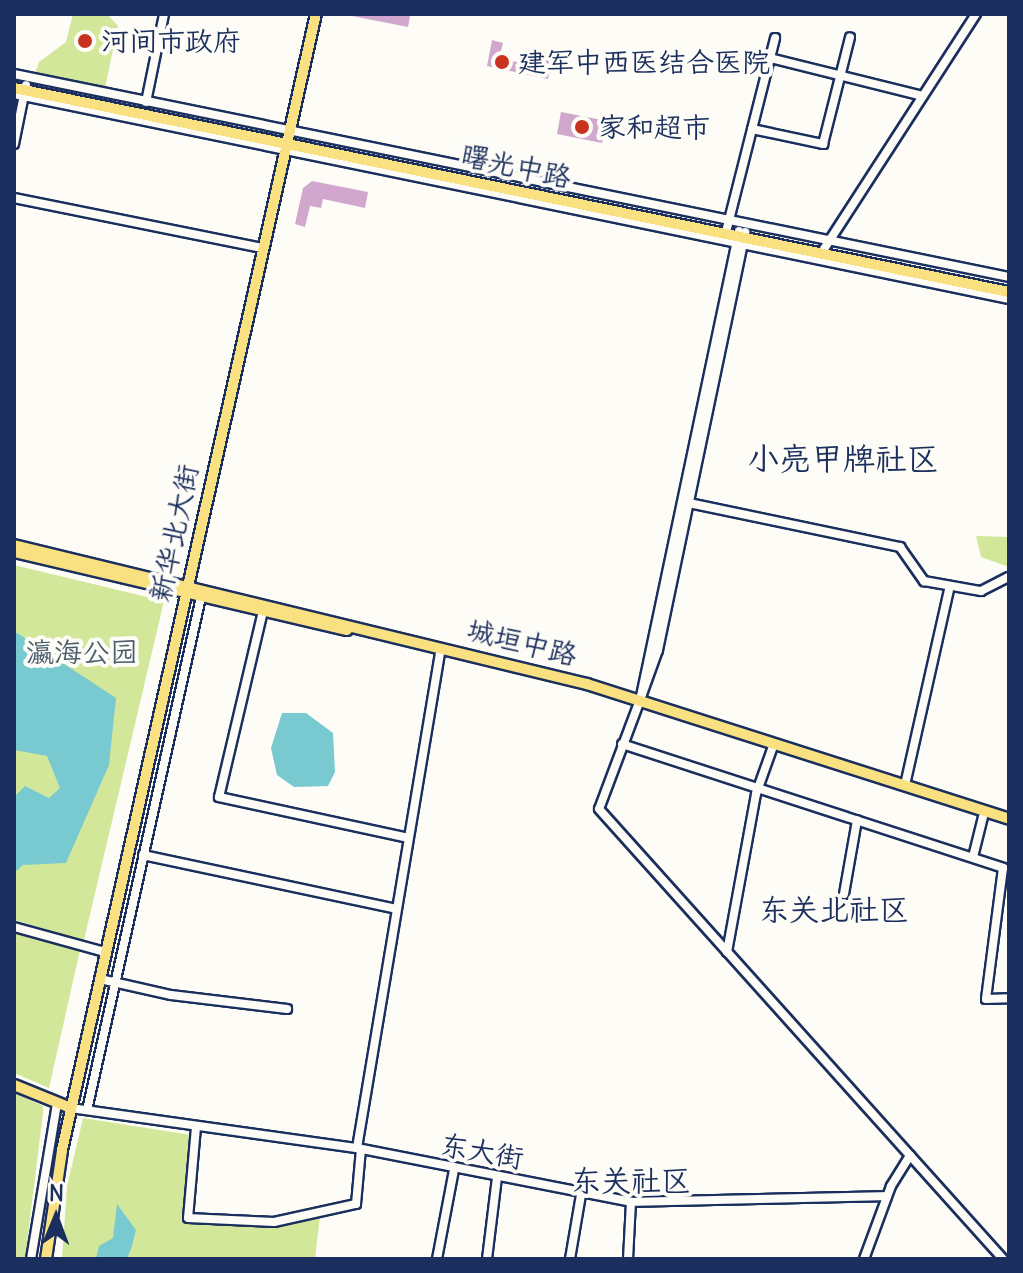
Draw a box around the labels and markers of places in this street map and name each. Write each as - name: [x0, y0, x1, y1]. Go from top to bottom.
- place label: 河间市政府: [101, 24, 241, 58]
- marker: 河间市政府: [76, 32, 94, 50]
- place label: 建军中西医结合医院: [518, 45, 770, 79]
- marker: 建军中西医结合医院: [493, 53, 511, 71]
- place label: 家和超市: [598, 110, 710, 144]
- marker: 家和超市: [573, 118, 591, 136]

